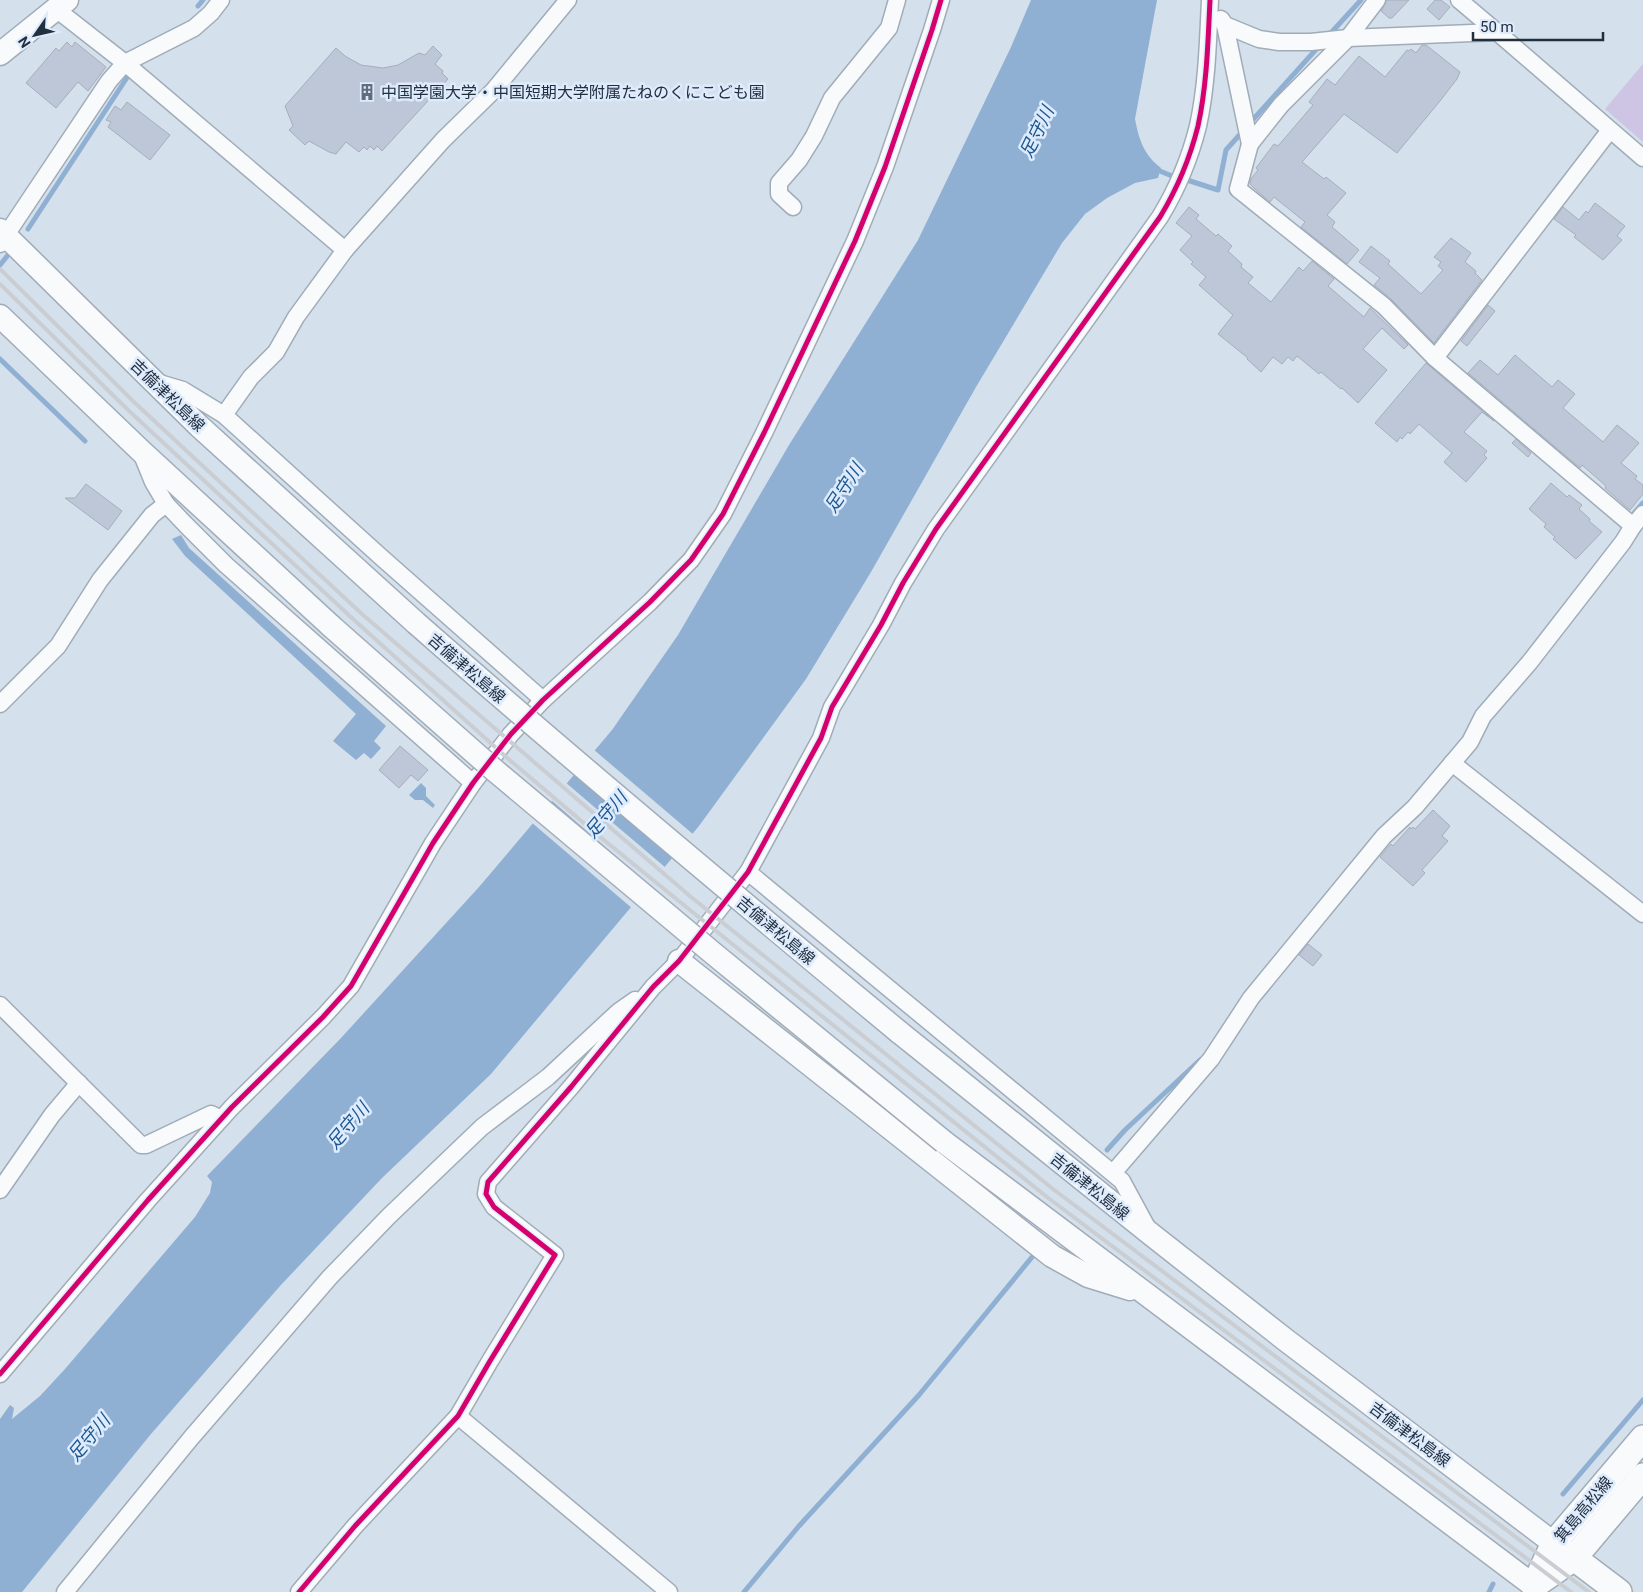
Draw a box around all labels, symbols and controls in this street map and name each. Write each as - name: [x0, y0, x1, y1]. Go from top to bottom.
- north arrow: [10, 10, 60, 60]
- scale bar: [1473, 10, 1603, 42]
- text: 50 m: [1480, 18, 1514, 36]
- text: N: [15, 34, 34, 51]
- building icon: 中国学園大学・中国短期大学附属たねのくにこども園: [357, 82, 377, 102]
- place label: 中国学園大学・中国短期大学附属たねのくにこども園: [381, 83, 765, 102]
- water label: 足守川: [1015, 101, 1059, 161]
- street label: 吉備津松島線: [127, 355, 209, 436]
- water label: 足守川: [820, 458, 868, 516]
- street label: 吉備津松島線: [424, 630, 509, 707]
- water label: 足守川: [580, 786, 632, 842]
- street label: 吉備津松島線: [733, 892, 819, 969]
- water label: 足守川: [322, 1097, 374, 1153]
- street label: 吉備津松島線: [1046, 1149, 1133, 1224]
- street label: 吉備津松島線: [1366, 1398, 1454, 1471]
- water label: 足守川: [63, 1409, 115, 1465]
- street label: 箕島高松線: [1550, 1473, 1616, 1546]

